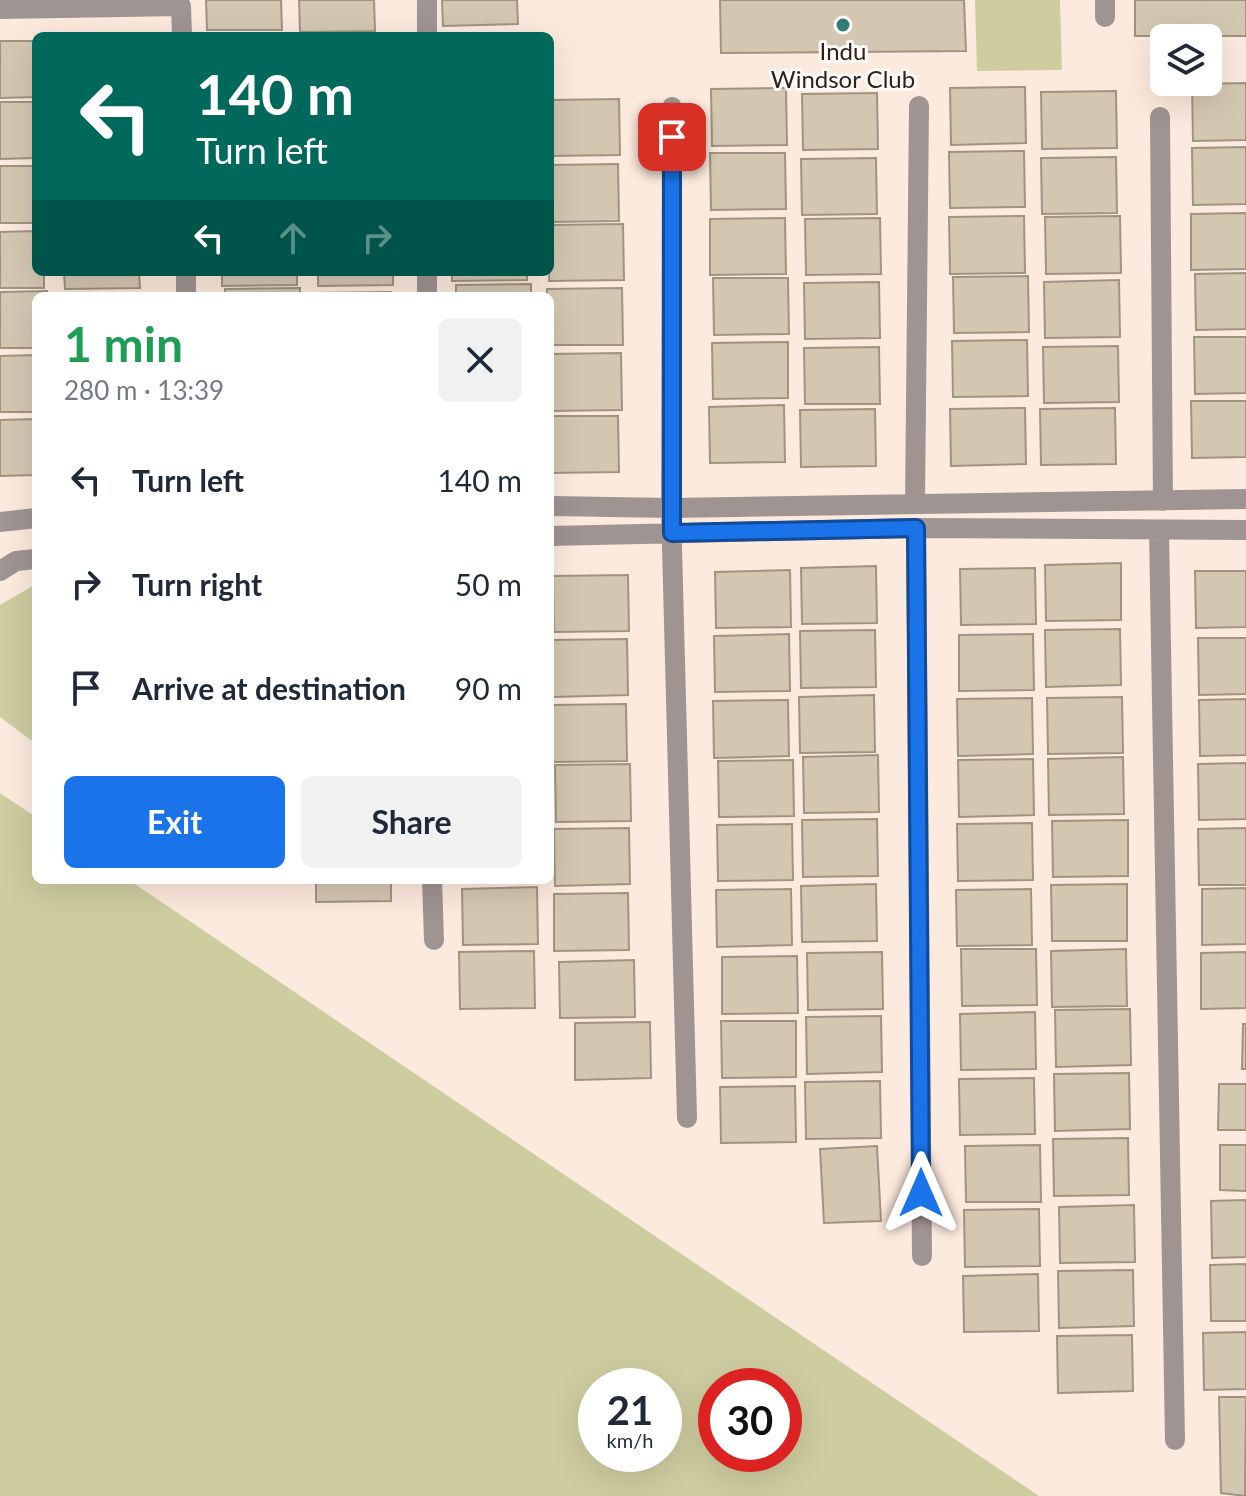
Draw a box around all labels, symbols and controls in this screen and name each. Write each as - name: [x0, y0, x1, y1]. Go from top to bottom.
- marker: Indu Windsor Club: [834, 16, 852, 34]
- map controls: [1150, 24, 1222, 96]
- button: layers: [1150, 24, 1222, 96]
- place label: Indu Windsor Club: [771, 36, 915, 93]
- text: 140 m: [196, 60, 354, 127]
- icon: left: [64, 64, 168, 168]
- pin: [638, 103, 706, 171]
- icon: arrive: [650, 115, 694, 159]
- text: Turn left: [196, 128, 328, 172]
- icon: left: [187, 216, 231, 260]
- icon: ahead: [271, 216, 315, 260]
- icon: right: [355, 216, 399, 260]
- text: 1 min: [64, 315, 183, 372]
- button: close: [438, 318, 522, 402]
- text: 280 m · 13:39: [64, 374, 224, 406]
- icon: left: [64, 458, 108, 502]
- text: Turn left: [132, 462, 244, 498]
- text: 140 m: [437, 462, 522, 498]
- icon: right: [64, 562, 108, 606]
- text: Turn right: [132, 566, 262, 602]
- text: 50 m: [455, 566, 522, 602]
- icon: arrive: [64, 666, 108, 710]
- text: Arrive at destination: [132, 670, 406, 706]
- text: 90 m: [455, 670, 522, 706]
- button: Exit: [64, 776, 285, 868]
- button: Share: [301, 776, 522, 868]
- position arrow: [879, 1151, 963, 1235]
- speed limit sign: 30: [698, 1368, 802, 1472]
- text: 21: [607, 1386, 653, 1434]
- text: km/h: [607, 1428, 653, 1452]

